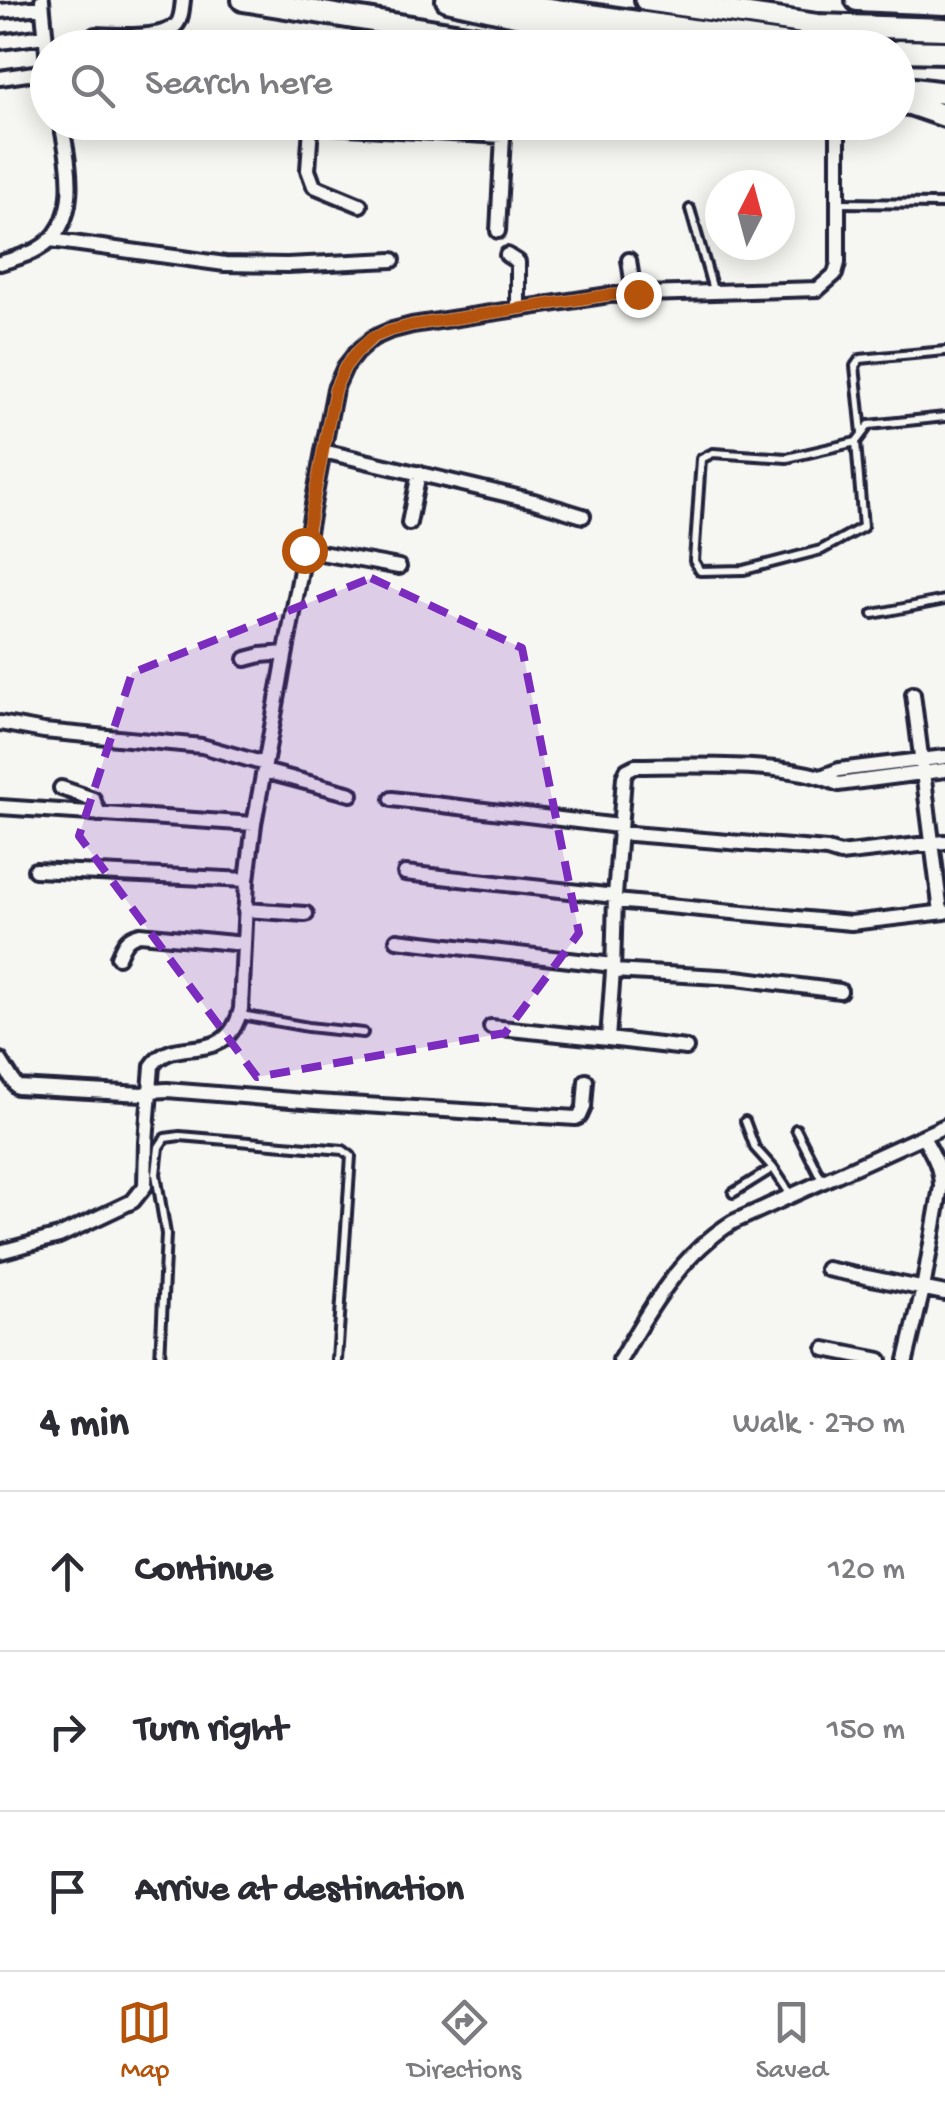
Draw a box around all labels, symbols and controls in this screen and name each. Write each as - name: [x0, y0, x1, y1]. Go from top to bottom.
- search box: [30, 30, 915, 140]
- icon: search: [65, 58, 120, 113]
- text: Search here: [145, 63, 332, 107]
- north arrow: [705, 170, 795, 260]
- route end: [616, 272, 662, 318]
- route start: [282, 528, 328, 574]
- text: 4 min: [40, 1401, 129, 1450]
- text: Walk · 270 m: [733, 1406, 905, 1444]
- icon: ahead: [40, 1544, 95, 1599]
- text: Continue: [135, 1549, 273, 1593]
- text: 120 m: [828, 1552, 905, 1590]
- icon: right: [40, 1704, 95, 1759]
- text: Turn right: [135, 1709, 287, 1753]
- text: 150 m: [827, 1712, 905, 1750]
- icon: arrive: [40, 1864, 95, 1919]
- text: Arrive at destination: [135, 1869, 464, 1913]
- tab: Map: [117, 1995, 172, 2088]
- tab: Directions: [407, 1995, 521, 2088]
- tab: Saved: [756, 1995, 828, 2088]

